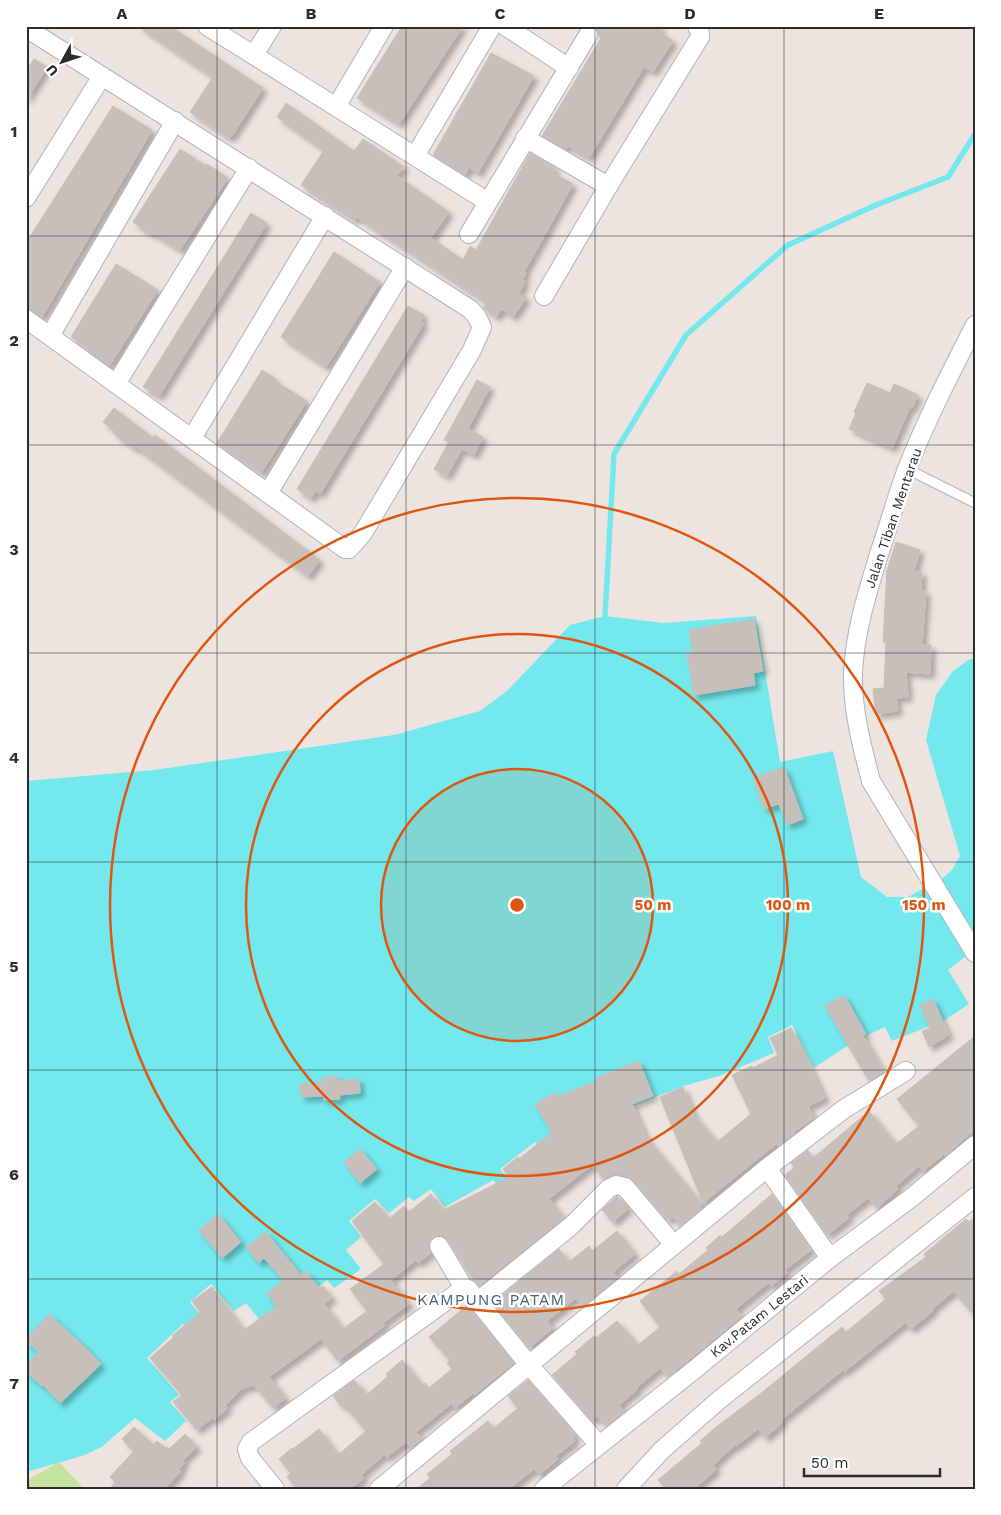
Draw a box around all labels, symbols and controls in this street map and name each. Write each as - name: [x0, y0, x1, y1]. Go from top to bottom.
- text: A: [117, 4, 128, 23]
- text: B: [306, 4, 317, 23]
- text: C: [495, 4, 506, 23]
- text: D: [684, 4, 696, 23]
- text: E: [874, 4, 884, 23]
- north arrow: [38, 38, 88, 88]
- text: U: [43, 61, 61, 79]
- text: 1: [11, 122, 17, 141]
- text: 2: [9, 331, 19, 350]
- street label: Jalan Tiban Mentarau: [861, 446, 925, 590]
- text: 3: [9, 540, 19, 559]
- text: 4: [9, 748, 19, 767]
- centre of rings: [508, 896, 526, 914]
- text: 50 m: [635, 896, 671, 914]
- text: 100 m: [766, 896, 810, 914]
- text: 150 m: [902, 896, 946, 914]
- text: 5: [9, 957, 19, 976]
- text: 6: [9, 1165, 19, 1184]
- street label: Kav.Patam Lestari: [707, 1272, 811, 1360]
- district label: KAMPUNG PATAM: [417, 1290, 565, 1309]
- text: 7: [9, 1374, 19, 1393]
- scale bar: [804, 1445, 940, 1477]
- text: 50 m: [811, 1454, 848, 1472]

